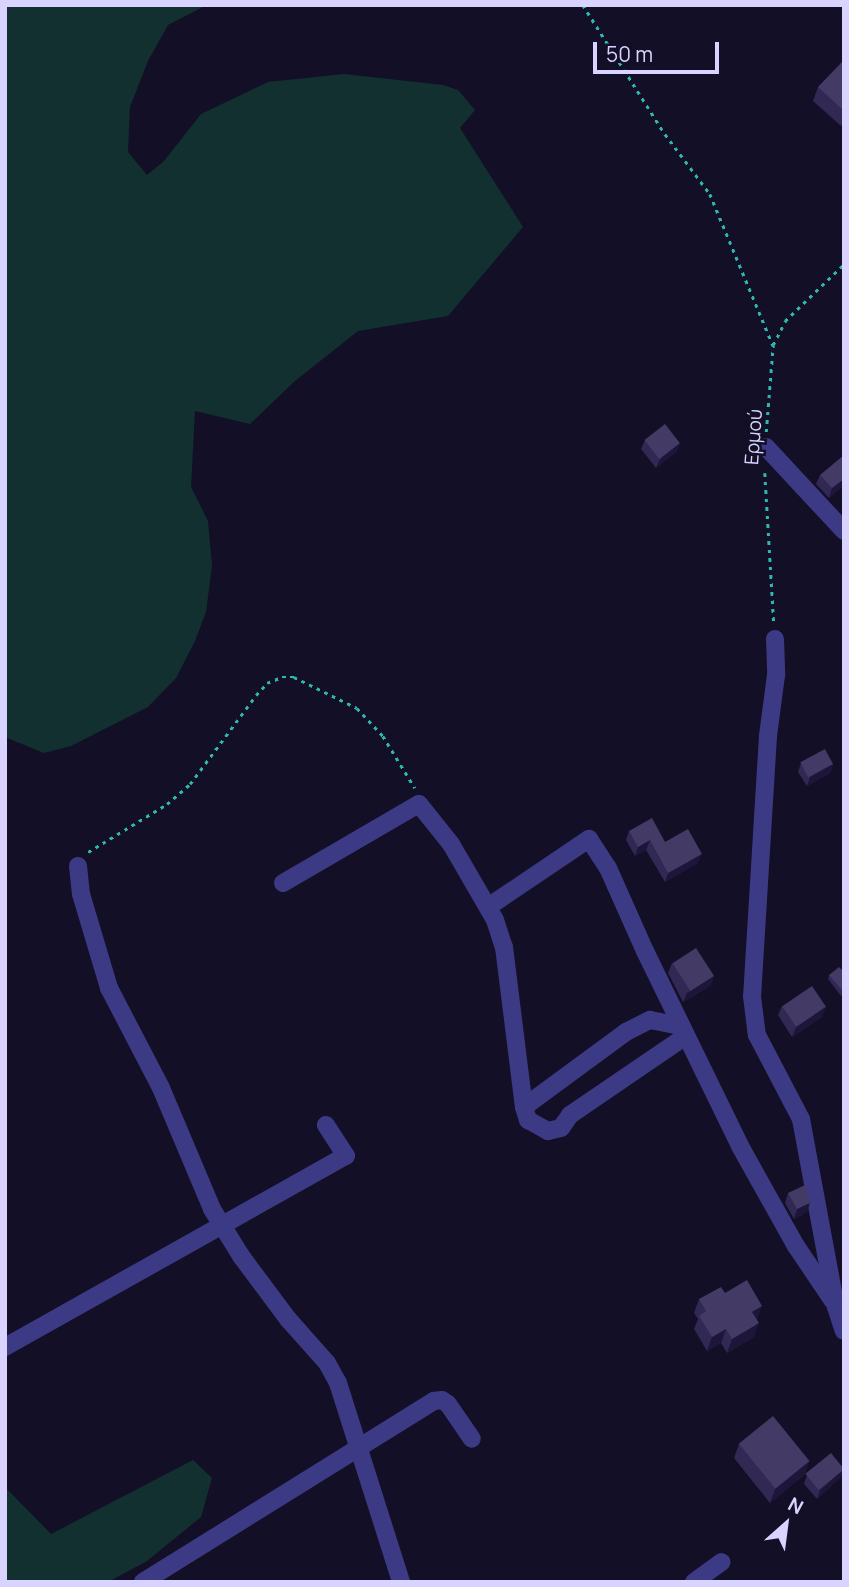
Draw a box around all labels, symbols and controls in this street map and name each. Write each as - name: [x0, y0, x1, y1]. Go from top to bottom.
- scale bar: [597, 28, 723, 72]
- text: 50 m: [606, 40, 653, 68]
- street label: Ερμού: [741, 408, 767, 466]
- north arrow: [751, 1489, 821, 1559]
- text: N: [784, 1491, 808, 1520]

